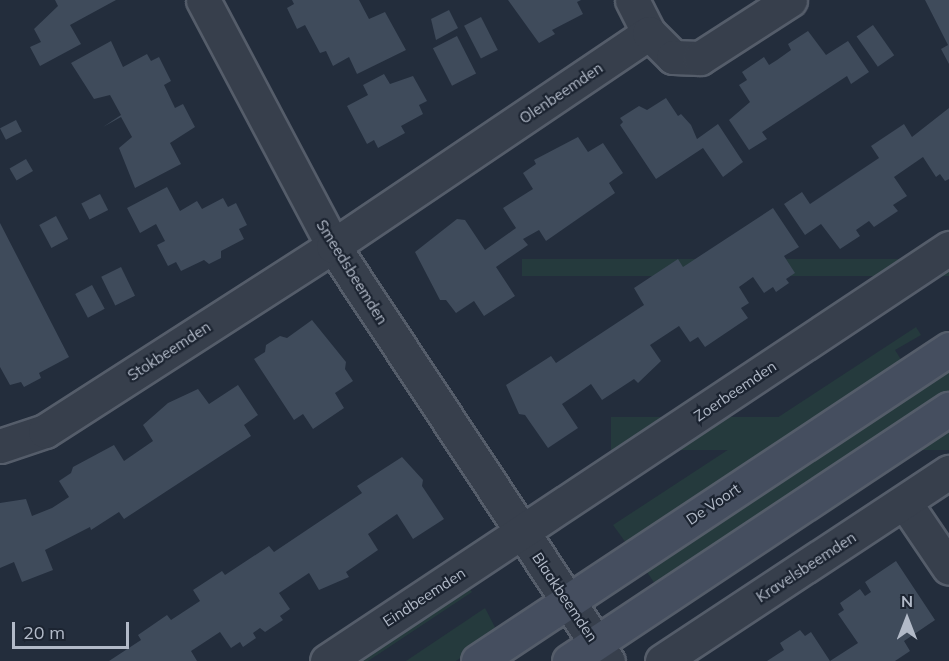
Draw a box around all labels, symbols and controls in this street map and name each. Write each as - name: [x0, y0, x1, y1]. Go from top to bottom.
- street label: Olenbeemden: [516, 59, 606, 127]
- street label: Smeedsbeemden: [313, 216, 391, 328]
- street label: Stokbeemden: [124, 318, 214, 384]
- street label: Zoerbeemden: [690, 357, 780, 425]
- street label: De Voort: [683, 479, 743, 529]
- street label: Kravelsbeemden: [753, 528, 859, 606]
- street label: Blaakbeemden: [528, 549, 602, 645]
- street label: Eindbeemden: [379, 564, 469, 630]
- north arrow: [877, 589, 937, 649]
- text: N: [901, 591, 913, 611]
- scale bar: [15, 610, 132, 648]
- text: 20 m: [23, 621, 65, 644]

